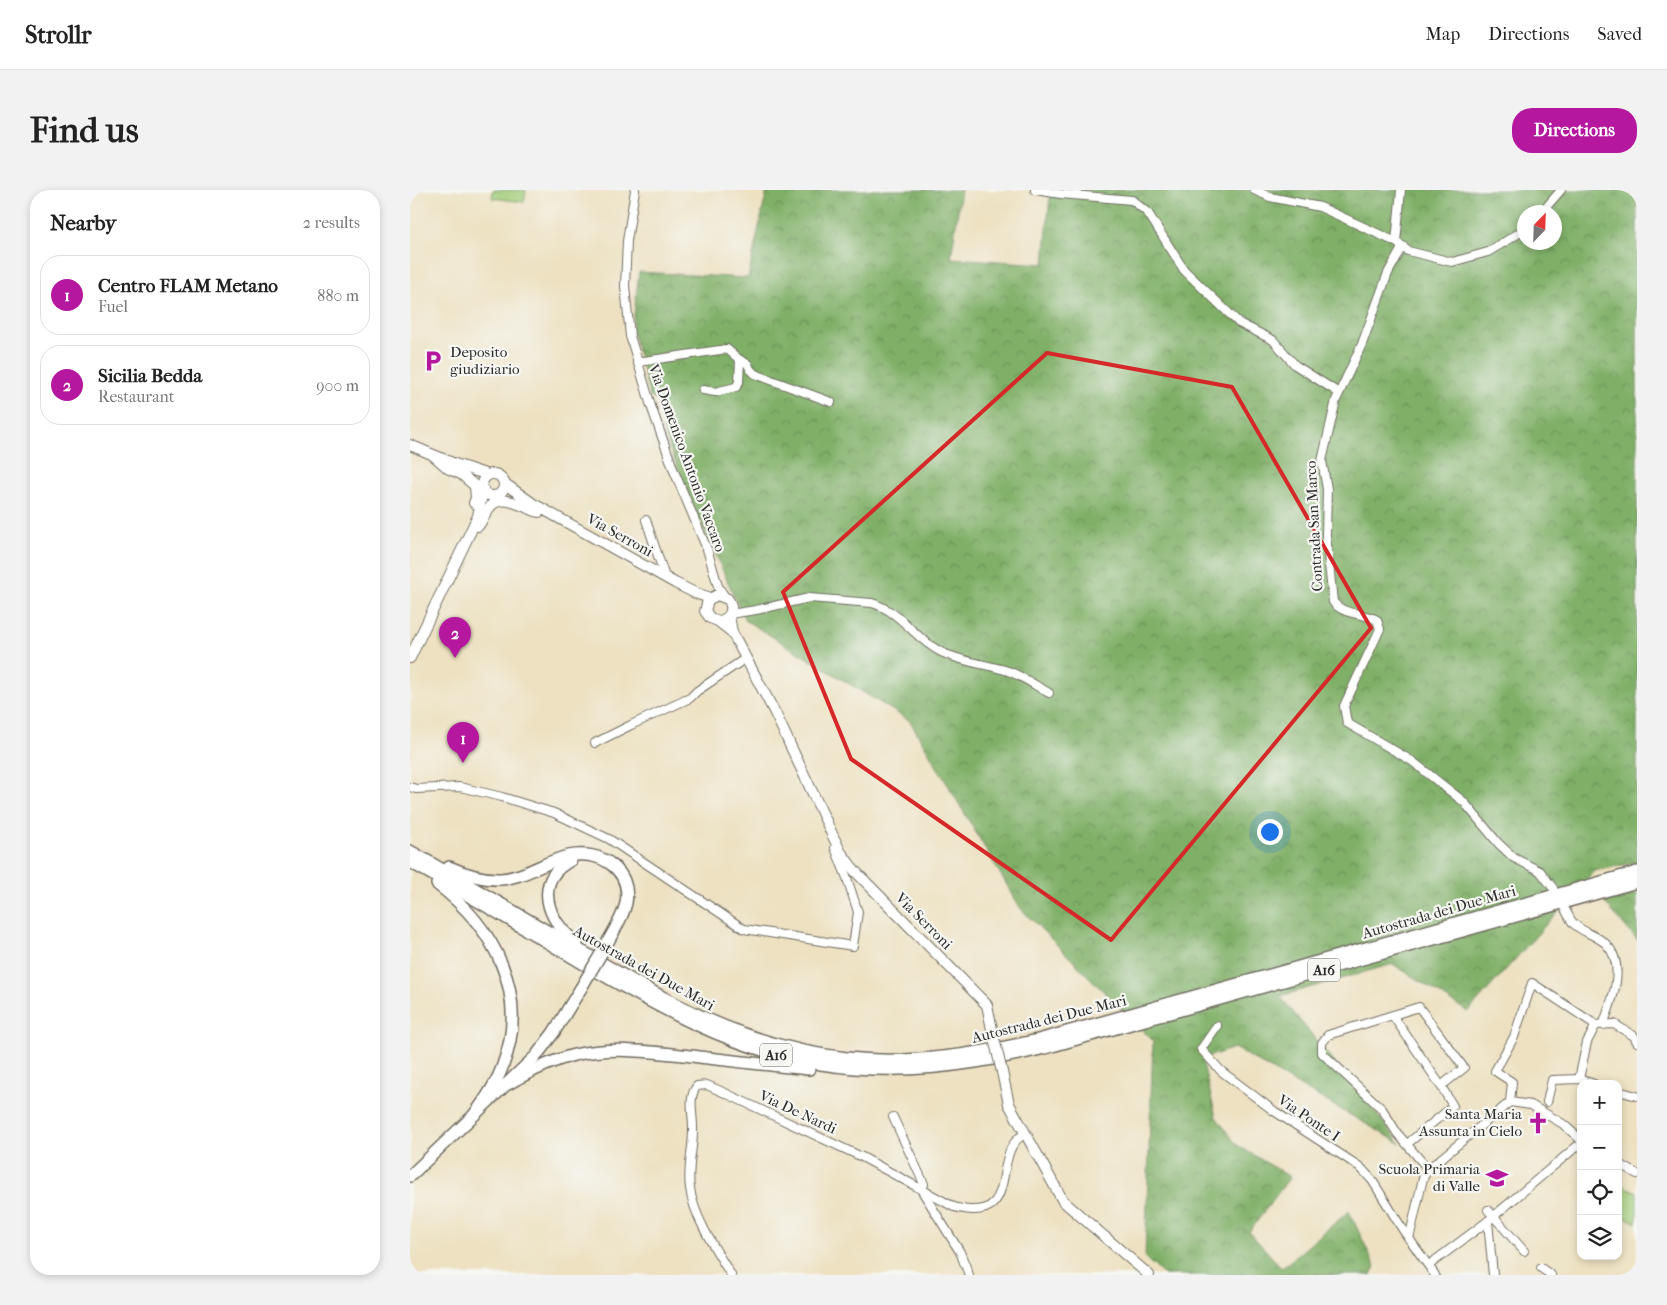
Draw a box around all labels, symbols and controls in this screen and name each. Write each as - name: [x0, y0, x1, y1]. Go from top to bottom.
- text: Strollr: [25, 21, 92, 49]
- text: Map: [1426, 24, 1460, 45]
- text: Directions: [1488, 24, 1569, 45]
- text: Saved: [1597, 24, 1642, 45]
- button: Directions: [1512, 108, 1637, 153]
- text: Find us: [30, 110, 139, 151]
- north arrow: [1517, 205, 1562, 250]
- text: Nearby: [50, 211, 116, 235]
- text: 2 results: [303, 213, 360, 232]
- text: Centro FLAM Metano: [98, 275, 278, 297]
- text: 1: [64, 286, 70, 305]
- text: 880 m: [317, 286, 359, 305]
- text: Fuel: [98, 297, 128, 316]
- place label: Deposito giudiziario: [450, 343, 520, 378]
- parking icon: Deposito giudiziario: [420, 348, 446, 374]
- street label: Via Domenico Antonio Vaccaro: [644, 361, 730, 555]
- text: Sicilia Bedda: [98, 365, 202, 387]
- text: 2: [63, 376, 71, 395]
- text: 900 m: [316, 376, 359, 395]
- text: Restaurant: [98, 387, 174, 406]
- street label: Contrada San Marco: [1302, 460, 1326, 592]
- street label: Via Serroni: [583, 509, 657, 561]
- pin: 2: [439, 617, 471, 658]
- pin: 1: [447, 722, 479, 763]
- your location: [1257, 819, 1283, 845]
- street label: Autostrada dei Due Mari: [1359, 881, 1518, 943]
- street label: Via Serroni: [891, 888, 956, 953]
- street label: Autostrada dei Due Mari: [569, 921, 718, 1015]
- road number: A16: [1308, 958, 1340, 982]
- street label: Autostrada dei Due Mari: [969, 991, 1129, 1047]
- road number: A16: [760, 1044, 792, 1066]
- map controls: [1577, 1080, 1622, 1260]
- button: +: [1577, 1080, 1622, 1125]
- street label: Via De Nardi: [756, 1086, 840, 1138]
- street label: Via Ponte I: [1274, 1090, 1344, 1145]
- place label: Santa Maria Assunta in Cielo: [1418, 1105, 1523, 1140]
- church icon: Santa Maria Assunta in Cielo: [1525, 1110, 1551, 1136]
- button: −: [1577, 1125, 1622, 1170]
- place label: Scuola Primaria di Valle: [1378, 1160, 1481, 1195]
- school or university icon: Scuola Primaria di Valle: [1484, 1165, 1510, 1191]
- button: locate: [1577, 1170, 1622, 1215]
- button: layers: [1577, 1215, 1622, 1260]

